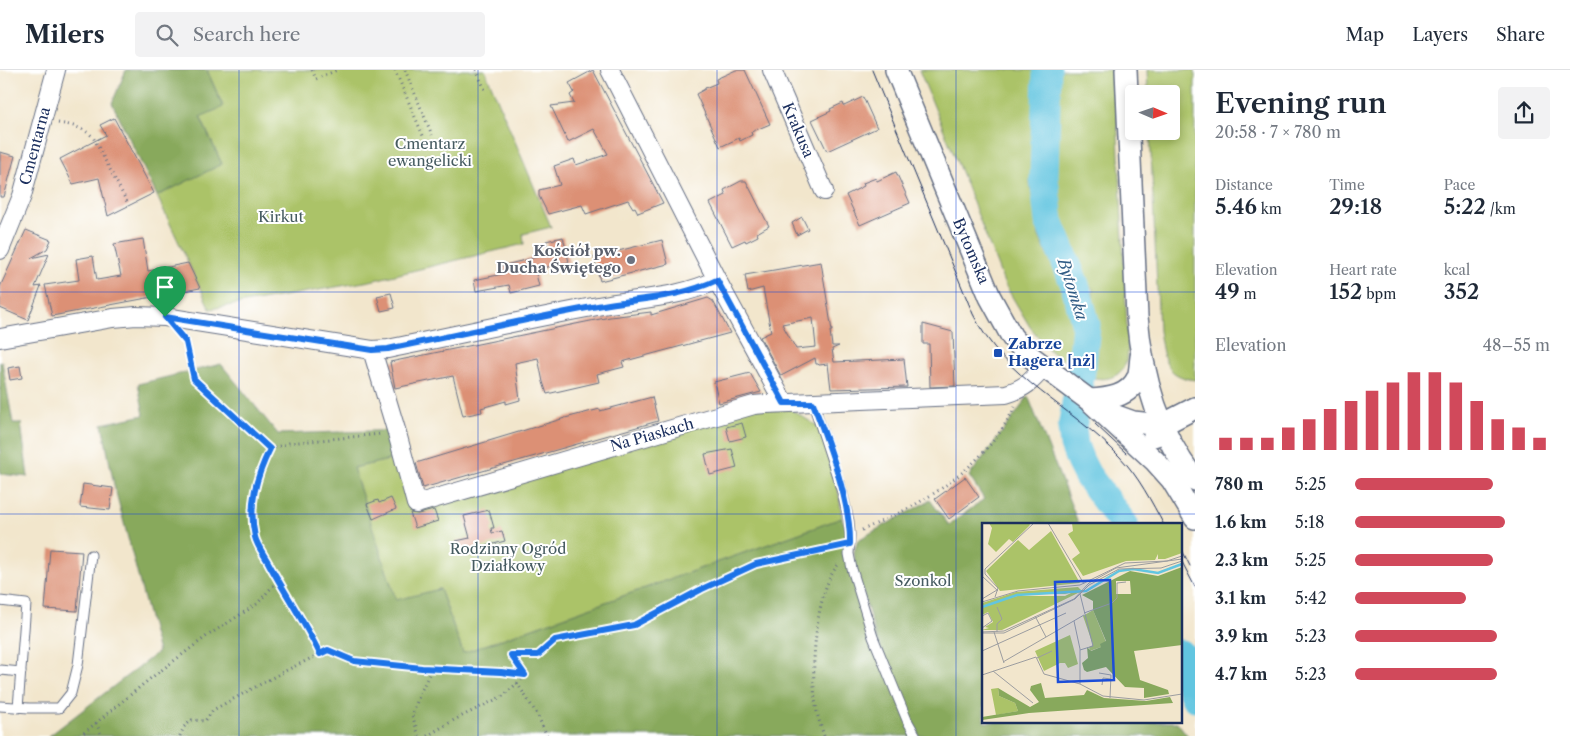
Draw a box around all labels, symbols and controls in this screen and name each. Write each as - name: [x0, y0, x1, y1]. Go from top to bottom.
- search box: [135, 12, 485, 57]
- text: Milers: [25, 20, 105, 49]
- icon: search: [153, 21, 181, 49]
- text: Search here: [193, 23, 300, 46]
- text: Map: [1346, 24, 1384, 46]
- text: Layers: [1412, 24, 1468, 46]
- text: Share: [1496, 24, 1545, 46]
- north arrow: [1125, 85, 1180, 140]
- map controls: [1125, 85, 1180, 140]
- text: Evening run: [1215, 86, 1387, 120]
- button: share: [1498, 87, 1550, 139]
- street label: Krakusa: [778, 99, 819, 160]
- street label: Cmentarna: [15, 105, 54, 187]
- text: 20:58 · 7 × 780 m: [1215, 122, 1341, 142]
- park label: Cmentarz ewangelicki: [388, 134, 472, 170]
- text: Distance: [1215, 176, 1273, 194]
- text: Time: [1329, 176, 1365, 194]
- text: Pace: [1444, 176, 1475, 194]
- text: 5.46: [1215, 194, 1257, 219]
- text: 29:18: [1329, 194, 1382, 219]
- text: 5:22: [1444, 194, 1486, 219]
- text: km: [1257, 200, 1282, 218]
- text: /km: [1486, 200, 1516, 218]
- park label: Kirkut: [258, 207, 305, 226]
- street label: Bytomska: [949, 215, 994, 287]
- place label: Kościół pw. Ducha Świętego: [496, 241, 621, 277]
- marker: Kościół pw. Ducha Świętego: [625, 254, 637, 266]
- water label: Bytomka: [1053, 254, 1093, 323]
- text: Elevation: [1215, 261, 1278, 279]
- text: Heart rate: [1329, 261, 1397, 279]
- text: kcal: [1444, 261, 1470, 279]
- pin: [144, 266, 186, 317]
- icon: arrive: [151, 273, 179, 301]
- text: 49: [1215, 279, 1240, 304]
- text: 152: [1329, 279, 1362, 304]
- text: 352: [1444, 279, 1479, 304]
- text: m: [1240, 285, 1257, 303]
- text: bpm: [1362, 285, 1396, 303]
- place label: Zabrze Hagera [nż]: [1008, 334, 1096, 370]
- text: Elevation: [1215, 335, 1286, 355]
- text: 48–55 m: [1483, 335, 1550, 355]
- marker: Zabrze Hagera [nż]: [992, 347, 1004, 359]
- street label: Na Piaskach: [608, 413, 696, 456]
- text: 780 m: [1215, 474, 1263, 494]
- text: 5:25: [1295, 474, 1326, 494]
- text: 1.6 km: [1215, 512, 1267, 532]
- text: 5:18: [1295, 512, 1324, 532]
- inset map: [982, 523, 1182, 724]
- park label: Rodzinny Ogród Działkowy: [450, 539, 566, 575]
- text: 2.3 km: [1215, 550, 1268, 570]
- text: 5:25: [1295, 550, 1326, 570]
- park label: Szonkol: [895, 571, 952, 590]
- text: 3.1 km: [1215, 588, 1266, 608]
- text: 5:42: [1295, 588, 1327, 608]
- text: 3.9 km: [1215, 626, 1268, 646]
- text: 5:23: [1295, 626, 1326, 646]
- text: 4.7 km: [1215, 664, 1268, 684]
- text: 5:23: [1295, 664, 1326, 684]

